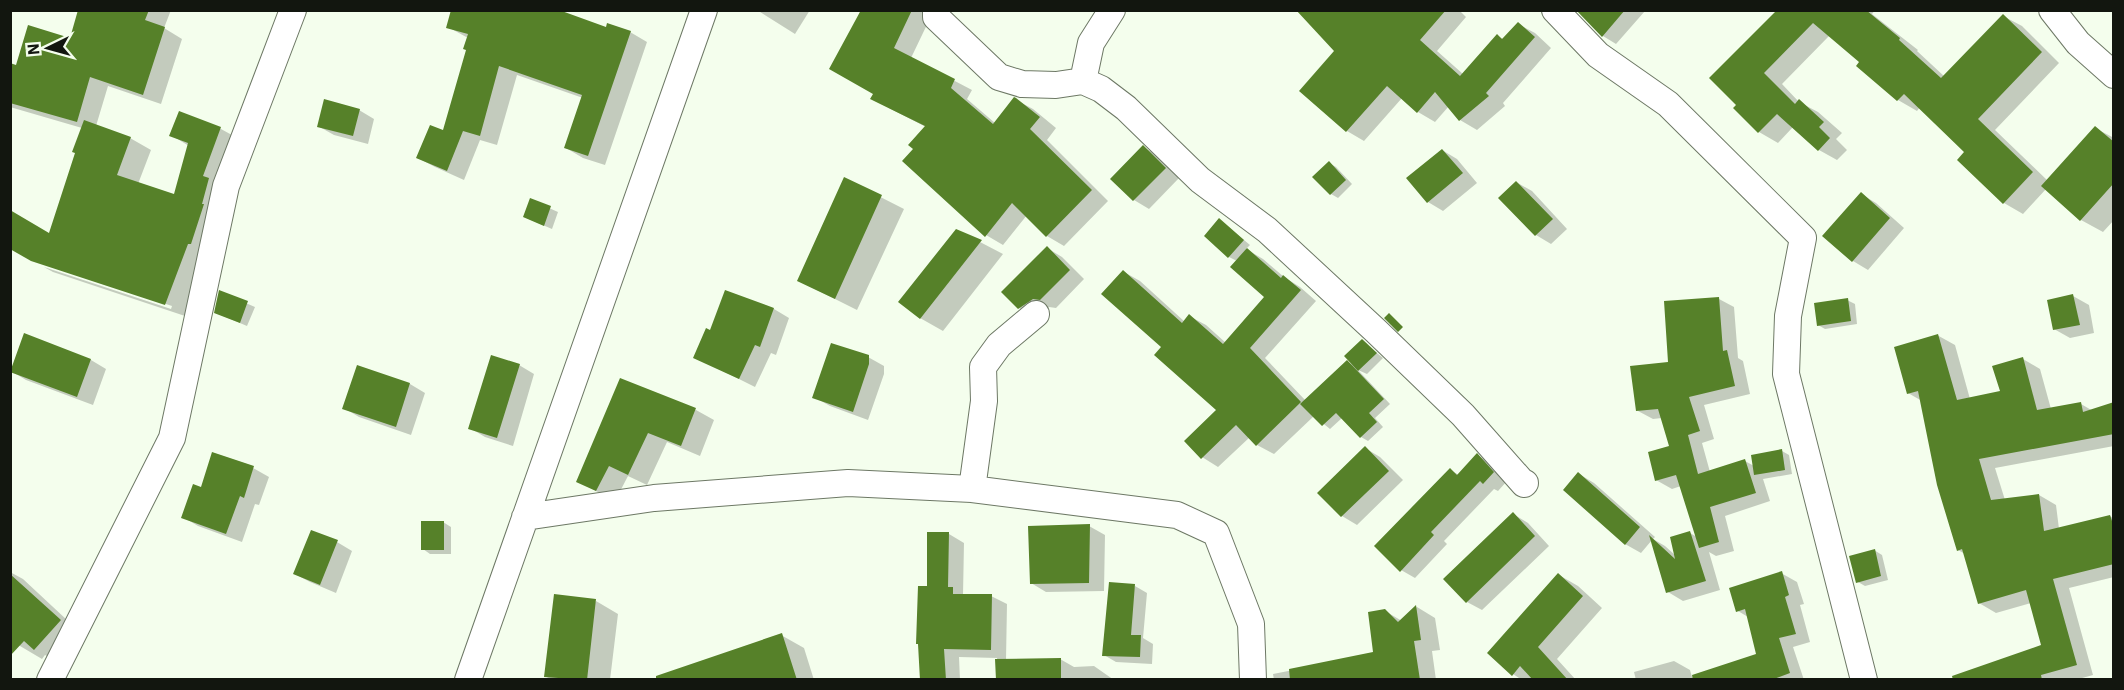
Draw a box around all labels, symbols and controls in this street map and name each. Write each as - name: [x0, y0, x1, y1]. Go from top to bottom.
- north arrow: [18, 18, 78, 78]
- text: N: [23, 43, 44, 56]

